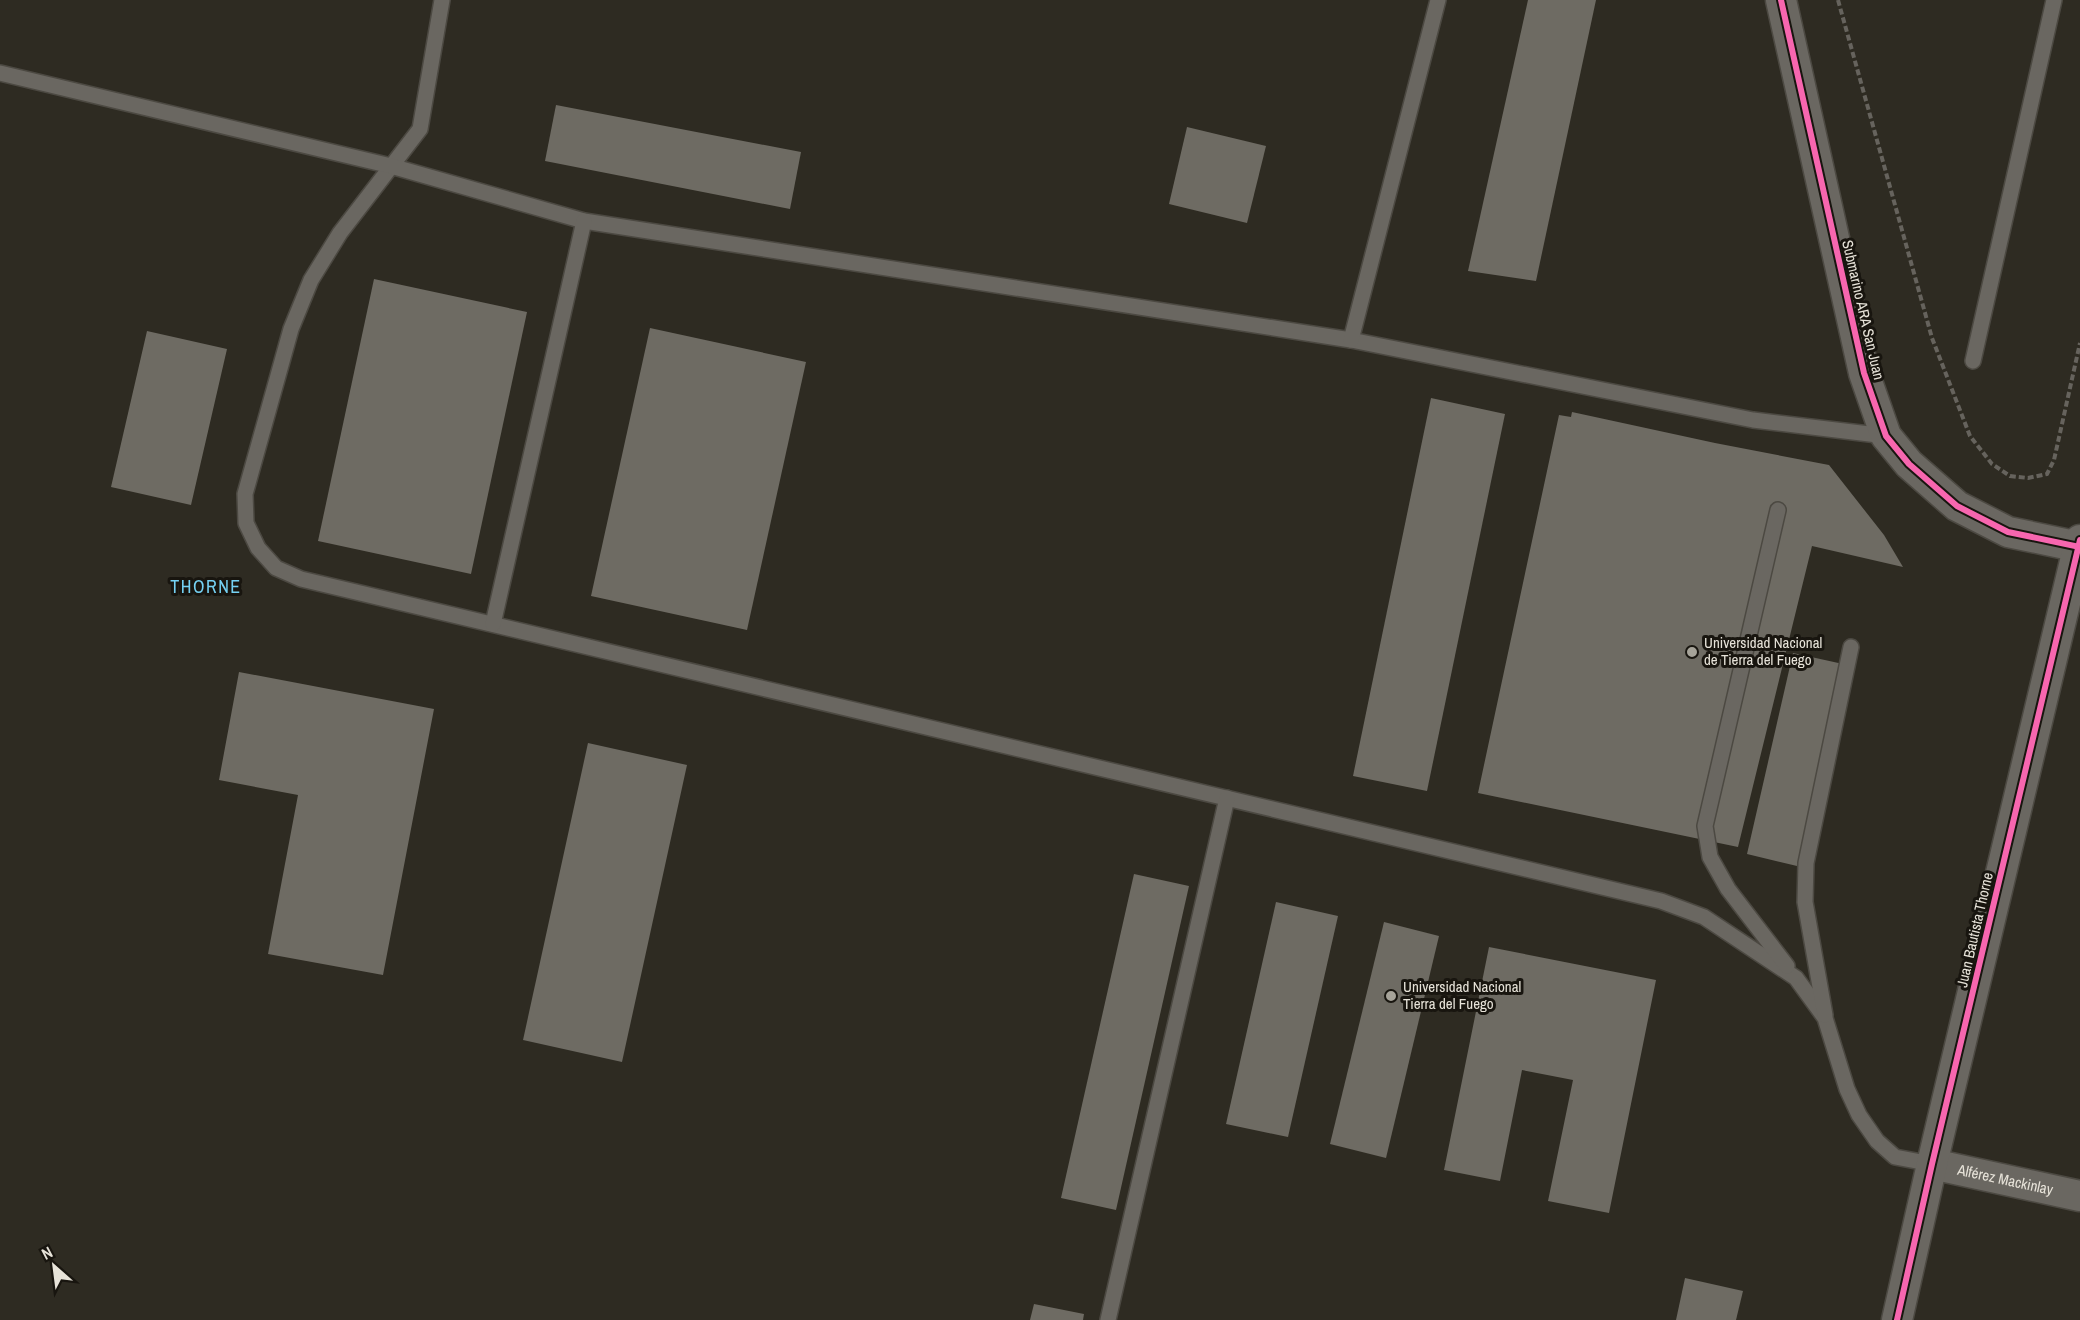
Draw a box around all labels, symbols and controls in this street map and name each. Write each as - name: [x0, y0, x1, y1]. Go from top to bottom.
- street label: Submarino ARA San Juan: [1837, 238, 1890, 382]
- district label: THORNE: [170, 574, 242, 599]
- place label: Universidad Nacional de Tierra del Fuego: [1704, 632, 1822, 670]
- marker: Universidad Nacional de Tierra del Fuego: [1685, 645, 1699, 659]
- street label: Juan Bautista Thorne: [1951, 870, 1998, 989]
- place label: Universidad Nacional Tierra del Fuego: [1403, 976, 1521, 1014]
- marker: Universidad Nacional Tierra del Fuego: [1384, 989, 1398, 1003]
- street label: Alférez Mackinlay: [1955, 1159, 2056, 1200]
- north arrow: [24, 1236, 84, 1296]
- text: N: [38, 1241, 56, 1265]

